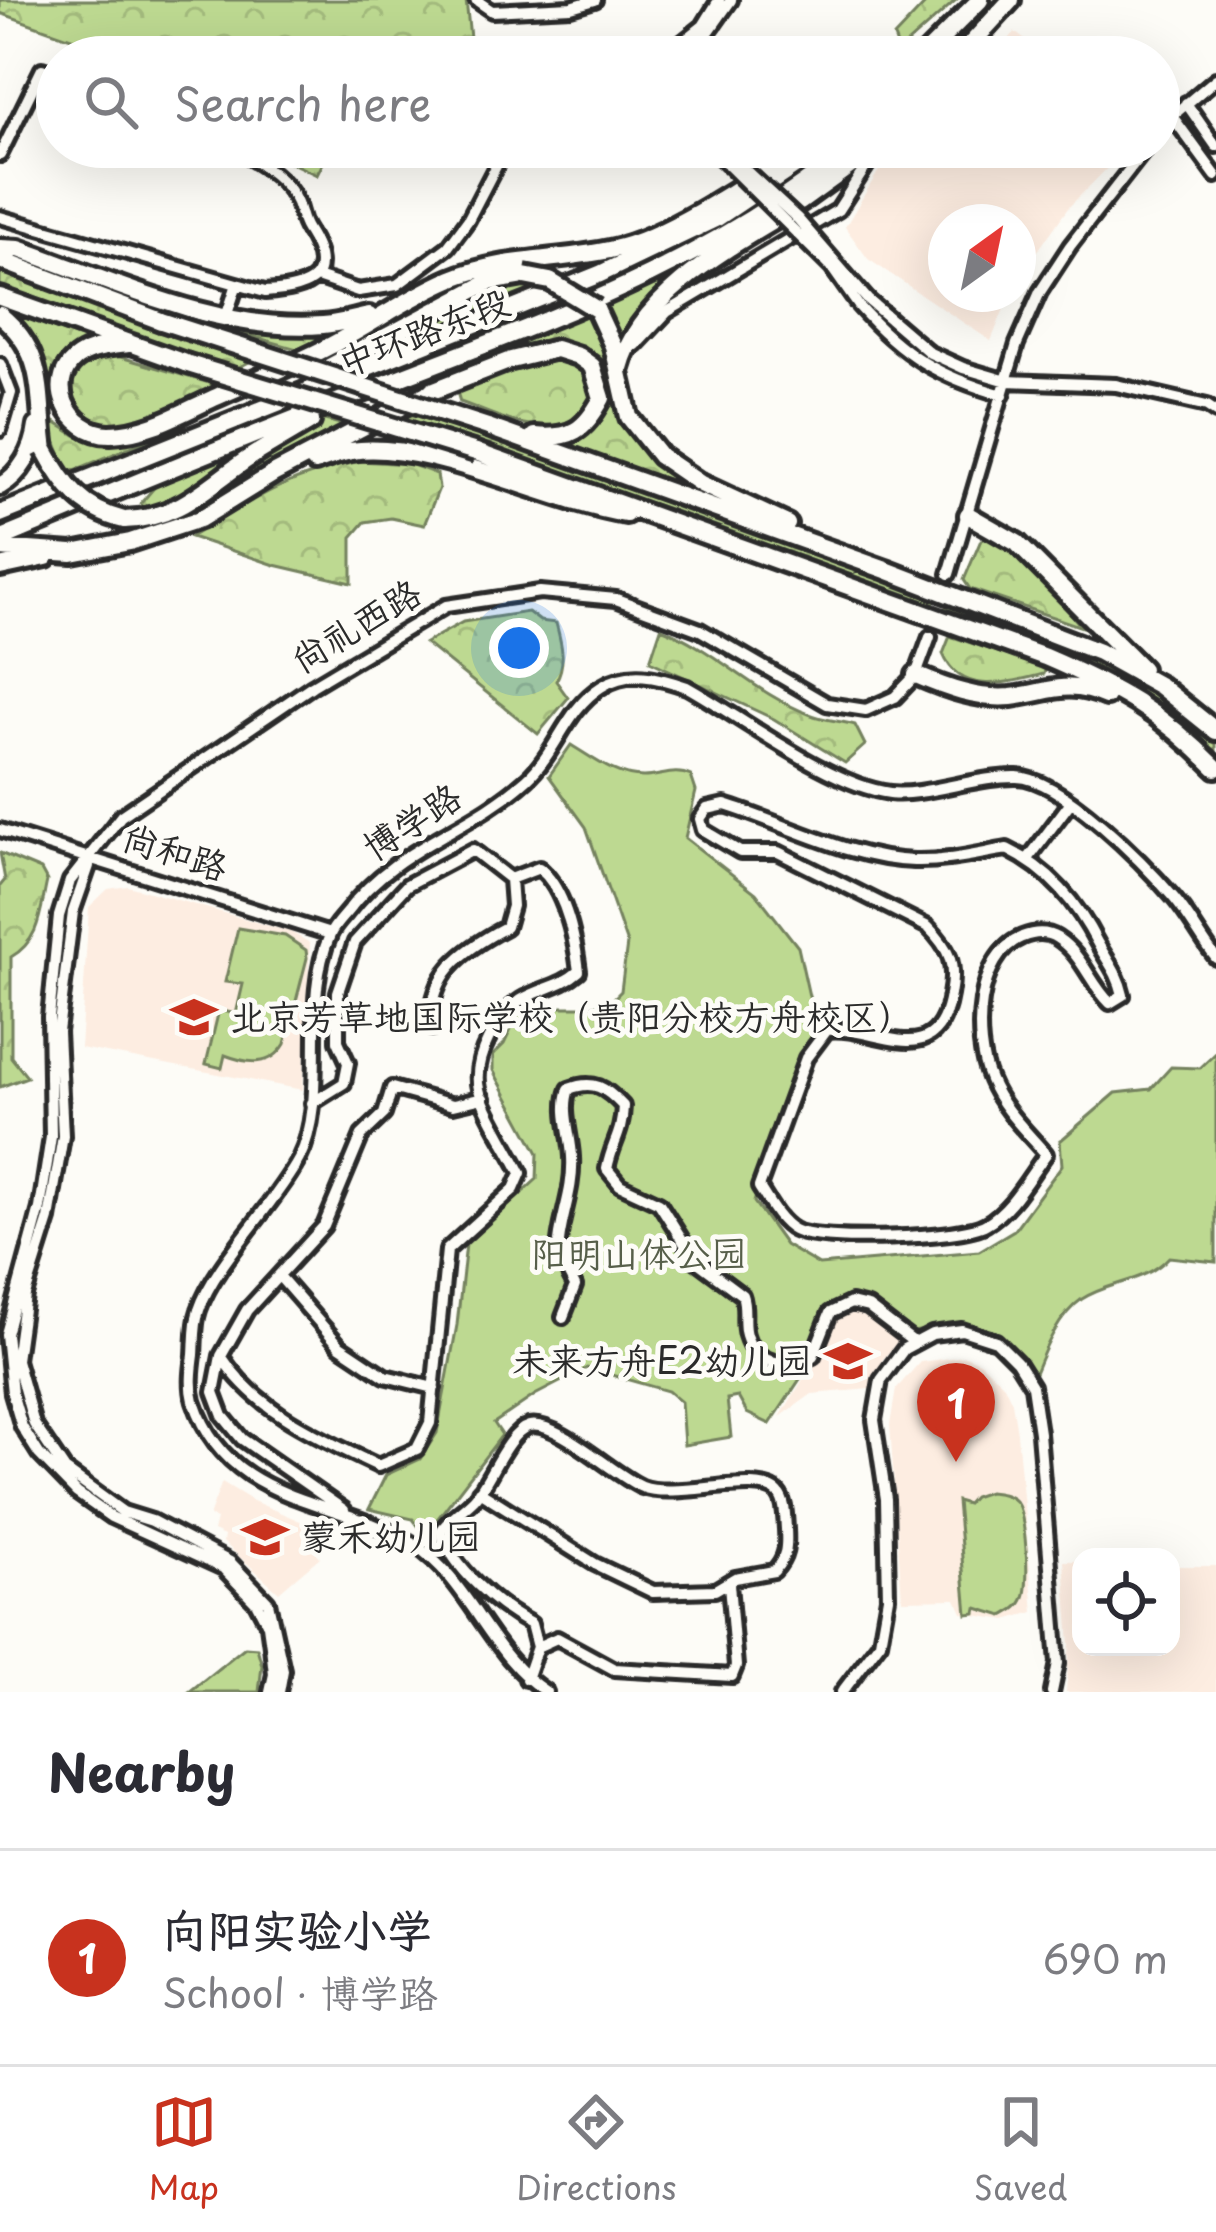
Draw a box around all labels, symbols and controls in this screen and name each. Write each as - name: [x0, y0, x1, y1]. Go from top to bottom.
- search box: [36, 36, 1180, 168]
- text: Search here: [174, 68, 431, 136]
- icon: search: [78, 69, 144, 135]
- north arrow: [928, 204, 1036, 312]
- street label: 中环路东段: [330, 273, 517, 388]
- street label: 尚礼西路: [279, 564, 431, 685]
- your location: [489, 618, 549, 678]
- street label: 博学路: [351, 768, 471, 872]
- street label: 尚和路: [116, 808, 235, 892]
- place label: 北京芳草地国际学校（贵阳分校方舟校区）: [230, 988, 914, 1042]
- school or university icon: 北京芳草地国际学校（贵阳分校方舟校区）: [169, 992, 219, 1042]
- park label: 阳明山体公园: [531, 1225, 747, 1279]
- place label: 未来方舟E2幼儿园: [512, 1332, 812, 1386]
- school or university icon: 未来方舟E2幼儿园: [823, 1336, 873, 1386]
- pin: 1: [917, 1363, 995, 1462]
- place label: 蒙禾幼儿园: [301, 1508, 481, 1562]
- school or university icon: 蒙禾幼儿园: [240, 1512, 290, 1562]
- map controls: [1072, 1548, 1180, 1656]
- button: locate: [1072, 1548, 1180, 1656]
- text: Nearby: [48, 1732, 235, 1809]
- text: 向阳实验小学: [162, 1894, 432, 1962]
- text: 1: [78, 1928, 96, 1987]
- text: 690 m: [1043, 1928, 1168, 1987]
- text: School · 博学路: [162, 1962, 438, 2021]
- tab: Map: [149, 2089, 219, 2211]
- tab: Directions: [516, 2089, 677, 2211]
- tab: Saved: [974, 2089, 1067, 2211]

